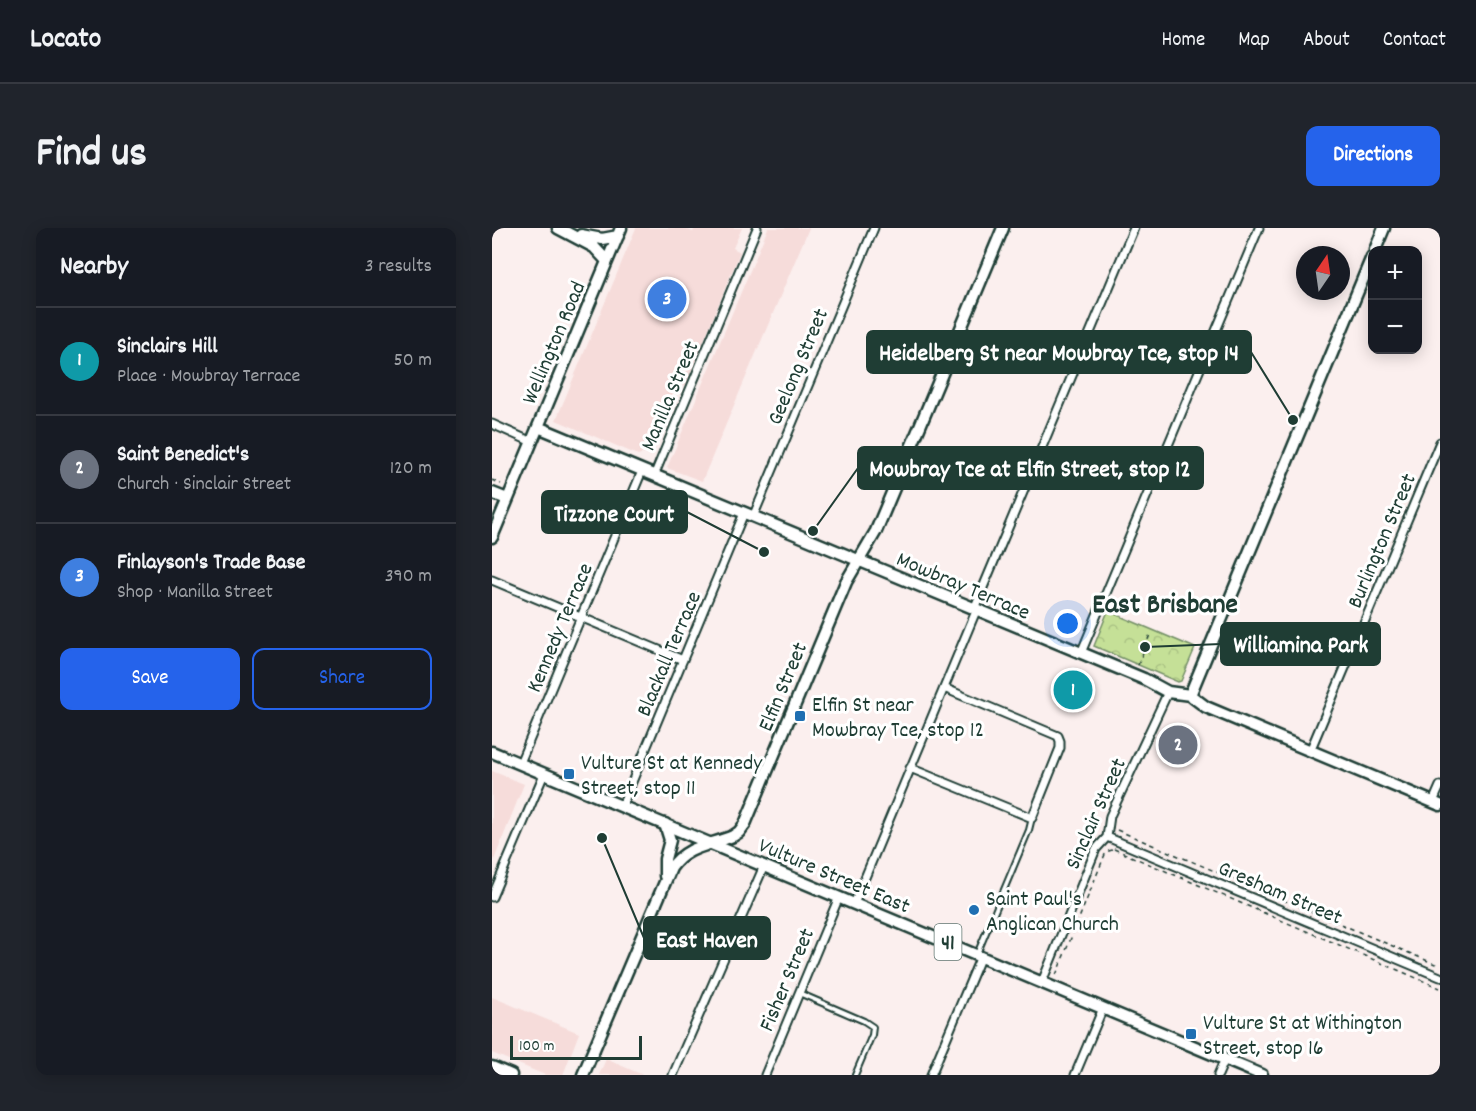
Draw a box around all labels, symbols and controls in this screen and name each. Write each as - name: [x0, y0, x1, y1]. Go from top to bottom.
- text: Locato: [30, 21, 101, 61]
- text: Home: [1161, 26, 1205, 56]
- text: Map: [1238, 26, 1270, 56]
- text: About: [1303, 26, 1350, 56]
- text: Contact: [1383, 26, 1446, 56]
- text: Find us: [36, 126, 147, 186]
- button: Directions: [1306, 126, 1440, 186]
- north arrow: [1296, 246, 1350, 300]
- map controls: [1368, 246, 1422, 354]
- button: +: [1368, 246, 1422, 300]
- text: Nearby: [60, 249, 128, 286]
- text: 3 results: [365, 253, 432, 281]
- pin: 3: [648, 276, 687, 322]
- street label: Wellington Road: [515, 277, 595, 410]
- button: −: [1368, 300, 1422, 354]
- street label: Geelong Street: [761, 304, 838, 430]
- callout: Heidelberg St near Mowbray Tce, stop 14: [867, 331, 1251, 373]
- text: Sinclairs Hill: [117, 332, 218, 363]
- street label: Manilla Street: [634, 337, 708, 456]
- text: Heidelberg St near Mowbray Tce, stop 14: [879, 338, 1239, 372]
- text: 1: [77, 347, 82, 375]
- text: 50 m: [394, 347, 432, 375]
- text: Place · Mowbray Terrace: [117, 363, 300, 391]
- text: Saint Benedict's: [117, 440, 249, 471]
- callout: Mowbray Tce at Elfin Street, stop 12: [858, 447, 1203, 489]
- text: Mowbray Tce at Elfin Street, stop 12: [869, 454, 1191, 488]
- text: 2: [75, 455, 84, 483]
- text: 120 m: [390, 455, 432, 483]
- street label: Burlington Street: [1341, 469, 1426, 614]
- text: Church · Sinclair Street: [117, 471, 291, 499]
- callout: Tizzone Court: [542, 491, 687, 533]
- text: Tizzone Court: [554, 499, 674, 533]
- street label: Mowbray Terrace: [891, 545, 1034, 629]
- text: Finlayson's Trade Base: [117, 548, 305, 579]
- street label: Kennedy Terrace: [520, 559, 602, 698]
- text: 3: [75, 563, 84, 591]
- text: 390 m: [385, 563, 432, 591]
- text: Shop · Manilla Street: [117, 579, 273, 607]
- street label: Blackall Terrace: [630, 587, 711, 722]
- district label: East Brisbane: [1092, 587, 1238, 627]
- your location: [1053, 609, 1082, 638]
- callout: Williamina Park: [1221, 623, 1380, 665]
- text: Williamina Park: [1234, 630, 1369, 664]
- street label: Elfin Street: [752, 638, 817, 737]
- button: Save: [60, 648, 240, 710]
- button: Share: [252, 648, 432, 710]
- pin: 1: [1054, 668, 1092, 712]
- place label: Elfin St near Mowbray Tce, stop 12: [812, 691, 984, 747]
- marker: Elfin St near Mowbray Tce, stop 12: [793, 709, 807, 723]
- pin: 2: [1158, 722, 1198, 768]
- place label: Vulture St at Kennedy Street, stop 11: [581, 749, 763, 805]
- street label: Sinclair Street: [1059, 754, 1136, 875]
- marker: Vulture St at Kennedy Street, stop 11: [562, 767, 576, 781]
- street label: Vulture Street East: [753, 831, 914, 923]
- street label: Gresham Street: [1213, 854, 1347, 934]
- place label: Saint Paul's Anglican Church: [986, 885, 1119, 941]
- marker: Saint Paul's Anglican Church: [967, 903, 981, 917]
- callout: East Haven: [644, 917, 770, 959]
- street label: Fisher Street: [753, 924, 824, 1037]
- road number: 41: [934, 924, 962, 960]
- text: East Haven: [656, 925, 758, 959]
- place label: Vulture St at Withington Street, stop 16: [1203, 1009, 1402, 1065]
- marker: Vulture St at Withington Street, stop 16: [1184, 1027, 1198, 1041]
- scale bar: [510, 1033, 642, 1060]
- text: 100 m: [519, 1035, 555, 1058]

